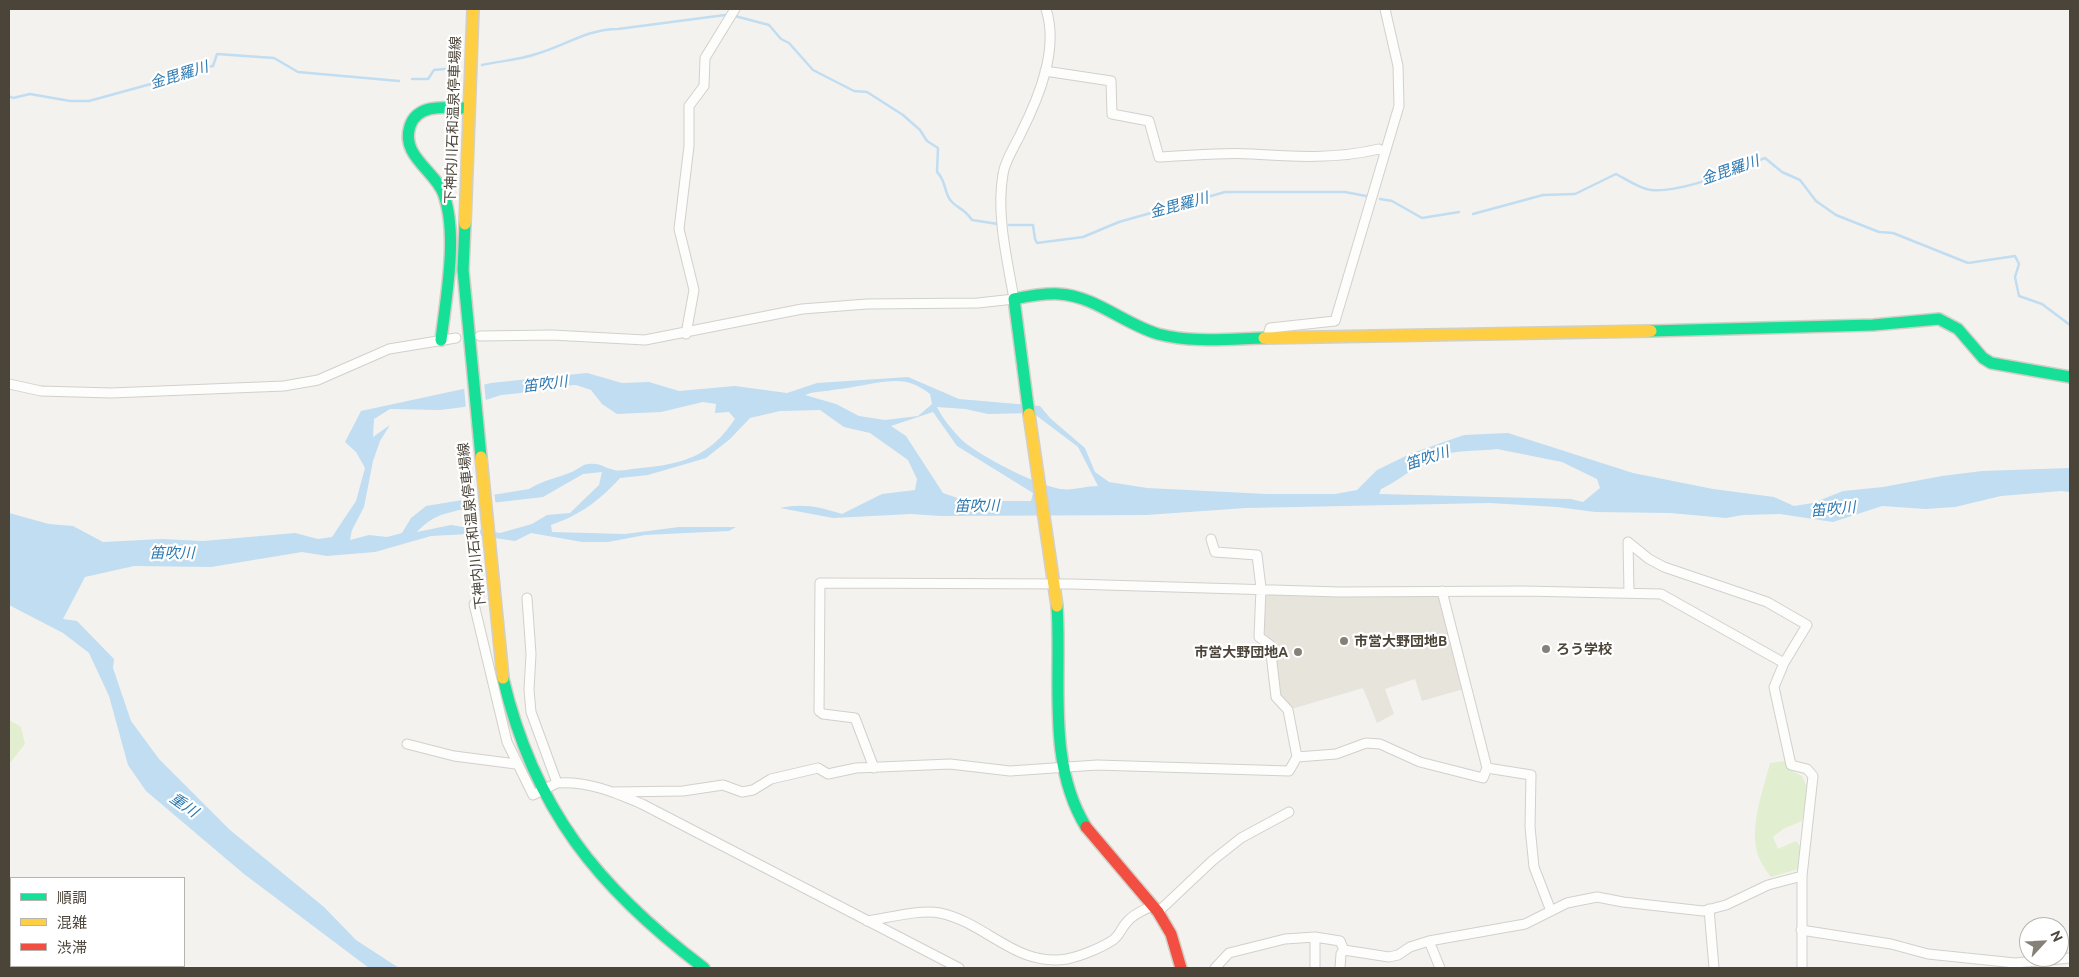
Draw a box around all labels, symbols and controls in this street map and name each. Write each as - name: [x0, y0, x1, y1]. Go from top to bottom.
- street label: 下神内川石和温泉停車場線: [442, 36, 464, 204]
- water label: 金毘羅川: [148, 58, 210, 92]
- water label: 金毘羅川: [1699, 152, 1761, 188]
- water label: 金毘羅川: [1148, 189, 1210, 221]
- water label: 笛吹川: [522, 372, 568, 396]
- street label: 下神内川石和温泉停車場線: [455, 442, 489, 610]
- water label: 笛吹川: [1403, 442, 1451, 474]
- water label: 笛吹川: [954, 497, 1000, 515]
- water label: 笛吹川: [1810, 498, 1856, 520]
- water label: 笛吹川: [150, 544, 194, 562]
- place label: 市営大野団地B: [1354, 633, 1447, 649]
- marker: 市営大野団地B: [1338, 635, 1350, 647]
- place label: ろう学校: [1556, 641, 1612, 657]
- marker: ろう学校: [1540, 643, 1552, 655]
- place label: 市営大野団地A: [1194, 644, 1288, 660]
- marker: 市営大野団地A: [1292, 646, 1304, 658]
- water label: 重川: [167, 789, 201, 821]
- legend: [10, 877, 185, 967]
- text: 順調: [57, 889, 87, 906]
- text: 混雑: [57, 914, 87, 931]
- north arrow: [2019, 917, 2069, 967]
- text: N: [2047, 928, 2066, 944]
- text: 渋滞: [57, 939, 87, 956]

